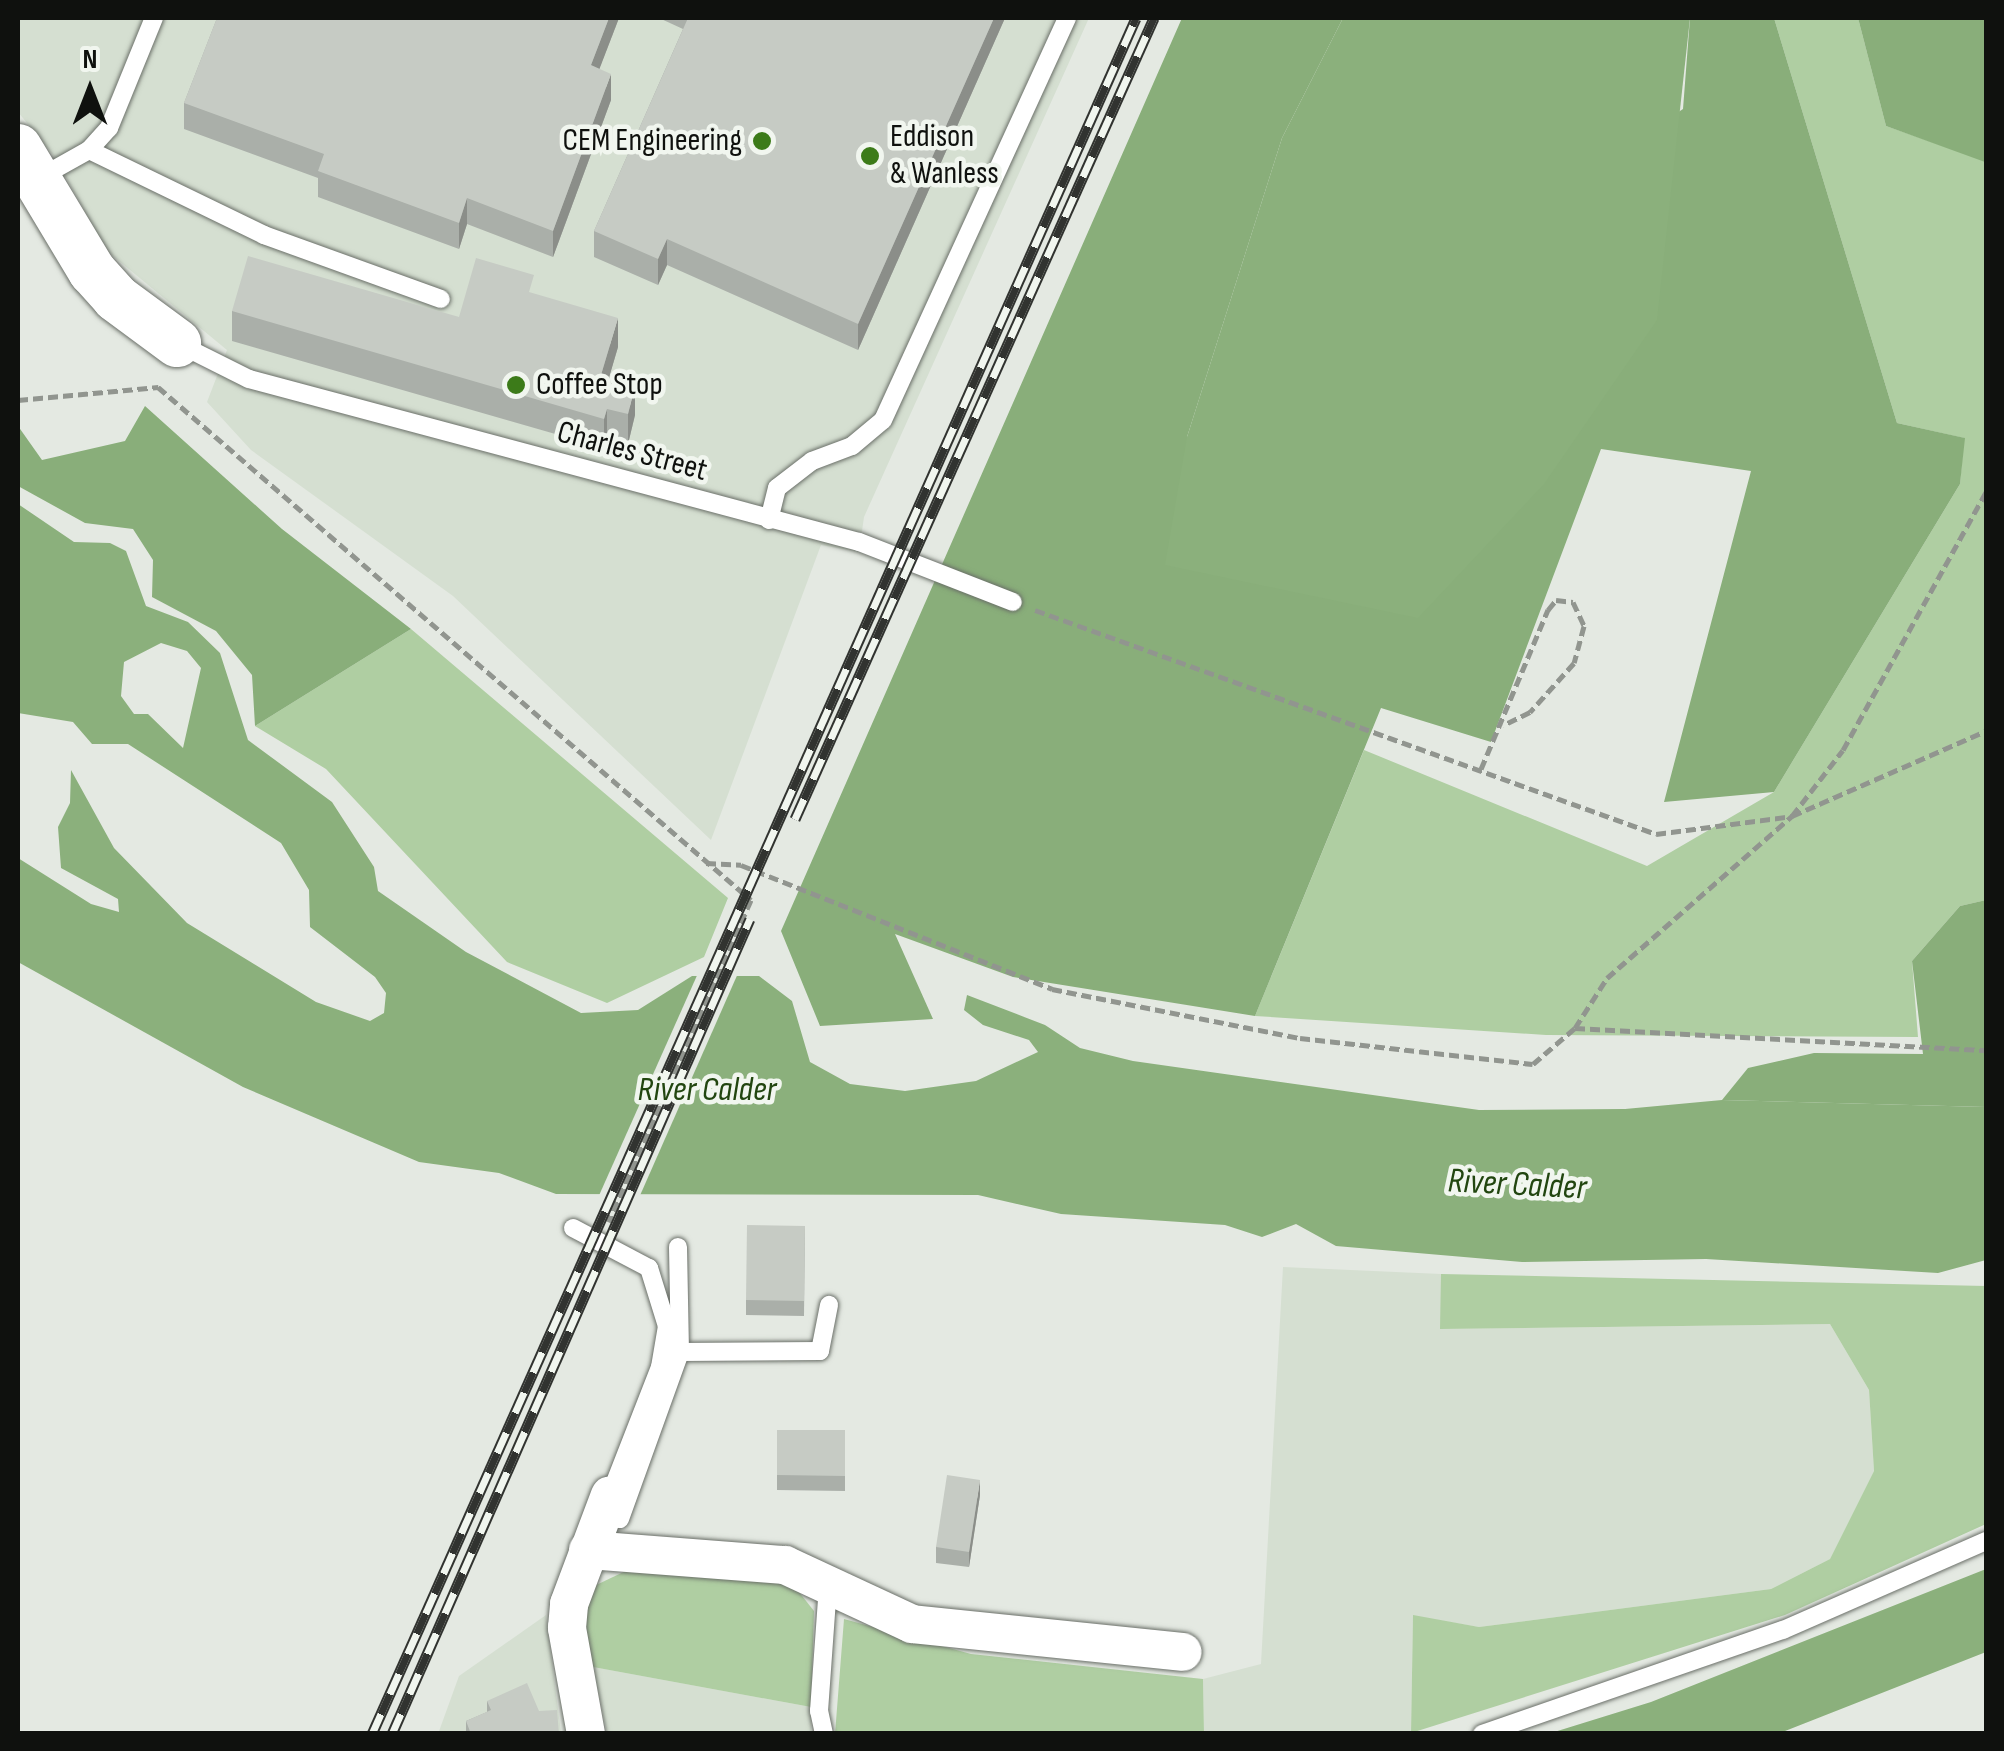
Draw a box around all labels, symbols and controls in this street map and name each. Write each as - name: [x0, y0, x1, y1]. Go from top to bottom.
- north arrow: [40, 40, 140, 140]
- text: N: [83, 43, 97, 76]
- place label: Eddison & Wanless: [890, 119, 999, 194]
- place label: CEM Engineering: [563, 122, 742, 160]
- marker: CEM Engineering: [751, 130, 773, 152]
- marker: Eddison & Wanless: [859, 145, 881, 167]
- place label: Coffee Stop: [536, 366, 663, 404]
- marker: Coffee Stop: [505, 374, 527, 396]
- street label: Charles Street: [553, 414, 711, 490]
- water label: River Calder: [638, 1069, 776, 1111]
- water label: River Calder: [1447, 1160, 1587, 1210]

